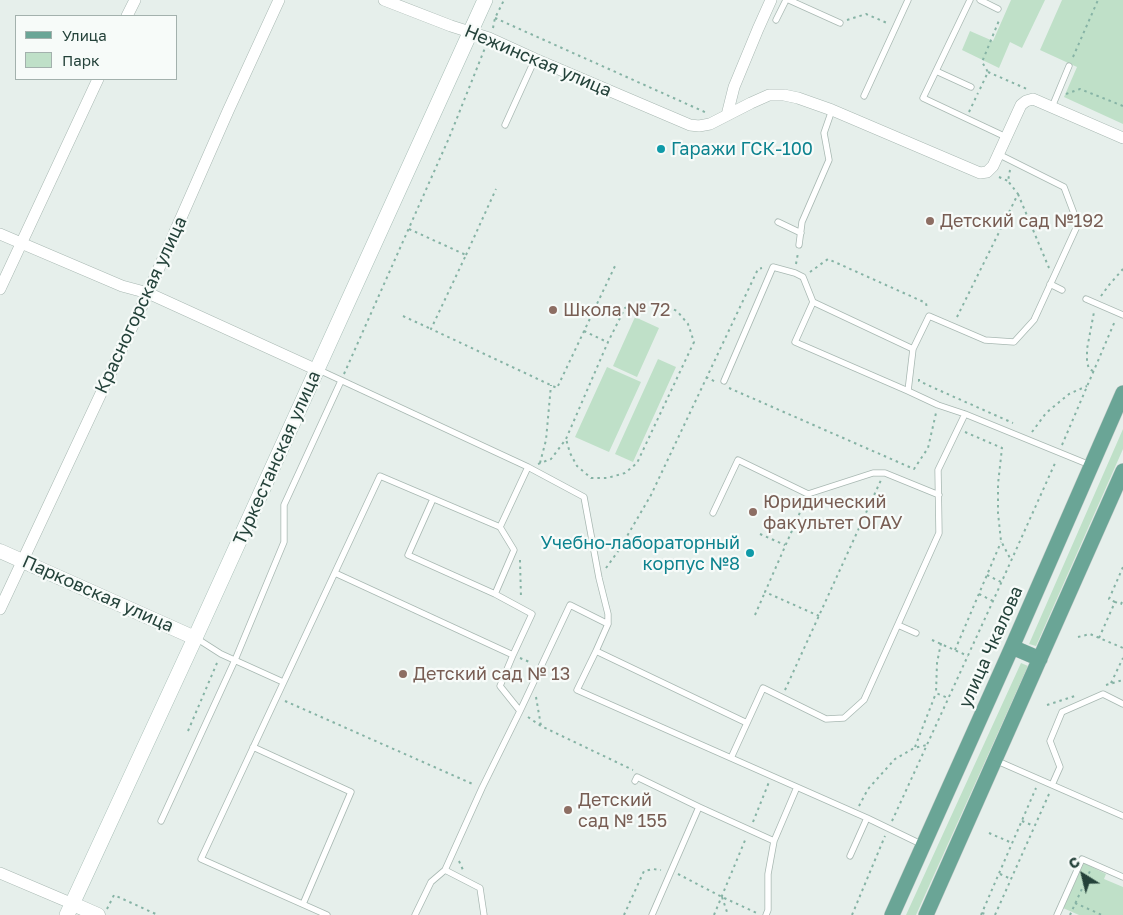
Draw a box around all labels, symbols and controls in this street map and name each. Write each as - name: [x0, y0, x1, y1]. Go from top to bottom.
- legend: [15, 15, 178, 80]
- street label: Нежинская улица: [461, 20, 615, 102]
- text: Улица: [62, 26, 107, 44]
- text: Парк: [62, 51, 100, 69]
- place label: Гаражи ГСК-100: [671, 138, 813, 160]
- marker: Гаражи ГСК-100: [655, 143, 667, 155]
- place label: Детский сад №192: [940, 210, 1104, 232]
- street label: Красногорская улица: [90, 213, 192, 397]
- marker: Детский сад №192: [924, 215, 936, 227]
- place label: Школа № 72: [563, 299, 670, 321]
- marker: Школа № 72: [547, 304, 559, 316]
- street label: Туркестанская улица: [229, 368, 325, 548]
- place label: Юридический факультет ОГАУ: [763, 491, 903, 534]
- marker: Юридический факультет ОГАУ: [747, 506, 759, 518]
- place label: Учебно-лабораторный корпус №8: [540, 532, 740, 574]
- marker: Учебно-лабораторный корпус №8: [744, 547, 756, 559]
- street label: Парковская улица: [19, 551, 177, 637]
- street label: улица Чкалова: [954, 583, 1028, 711]
- place label: Детский сад № 13: [413, 663, 570, 685]
- marker: Детский сад № 13: [397, 668, 409, 680]
- place label: Детский сад № 155: [578, 789, 667, 832]
- marker: Детский сад № 155: [562, 804, 574, 816]
- north arrow: [1058, 850, 1108, 900]
- text: С: [1065, 853, 1083, 872]

